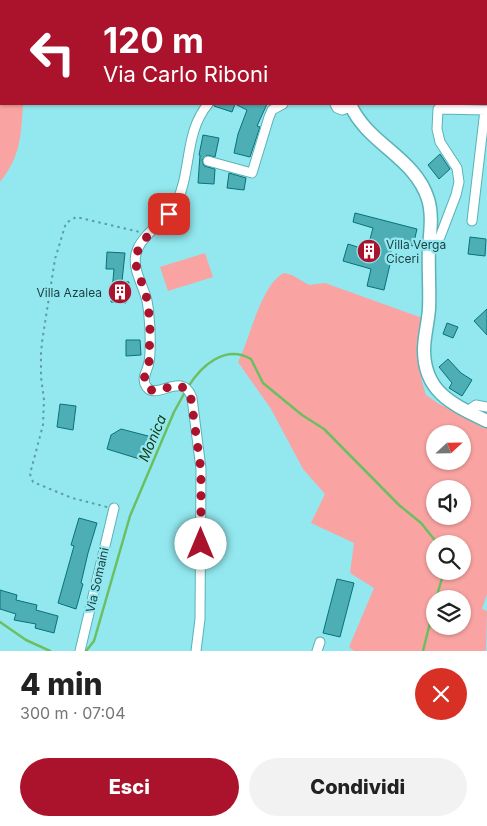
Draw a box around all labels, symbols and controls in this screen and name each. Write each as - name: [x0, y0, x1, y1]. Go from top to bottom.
- text: 120 m: [103, 19, 204, 61]
- icon: left: [20, 20, 85, 85]
- text: Via Carlo Riboni: [103, 61, 268, 87]
- pin: [148, 193, 190, 235]
- icon: arrive: [155, 200, 183, 228]
- place label: Villa Verga Ciceri: [386, 237, 446, 266]
- building icon: Villa Verga Ciceri: [356, 238, 382, 264]
- building icon: Villa Azalea: [107, 279, 133, 305]
- place label: Villa Azalea: [36, 285, 102, 300]
- water label: Monica: [135, 412, 170, 464]
- north arrow: [426, 425, 471, 470]
- map controls: [426, 425, 471, 635]
- button: sound: [426, 480, 471, 525]
- position arrow: [174, 517, 226, 569]
- button: search: [426, 535, 471, 580]
- street label: Via Somaini: [82, 546, 112, 614]
- button: layers: [426, 590, 471, 635]
- text: 4 min: [20, 666, 103, 702]
- button: close: [415, 668, 467, 720]
- text: 300 m · 07:04: [20, 703, 126, 723]
- button: Esci: [20, 758, 239, 816]
- button: Condividi: [249, 758, 467, 816]

